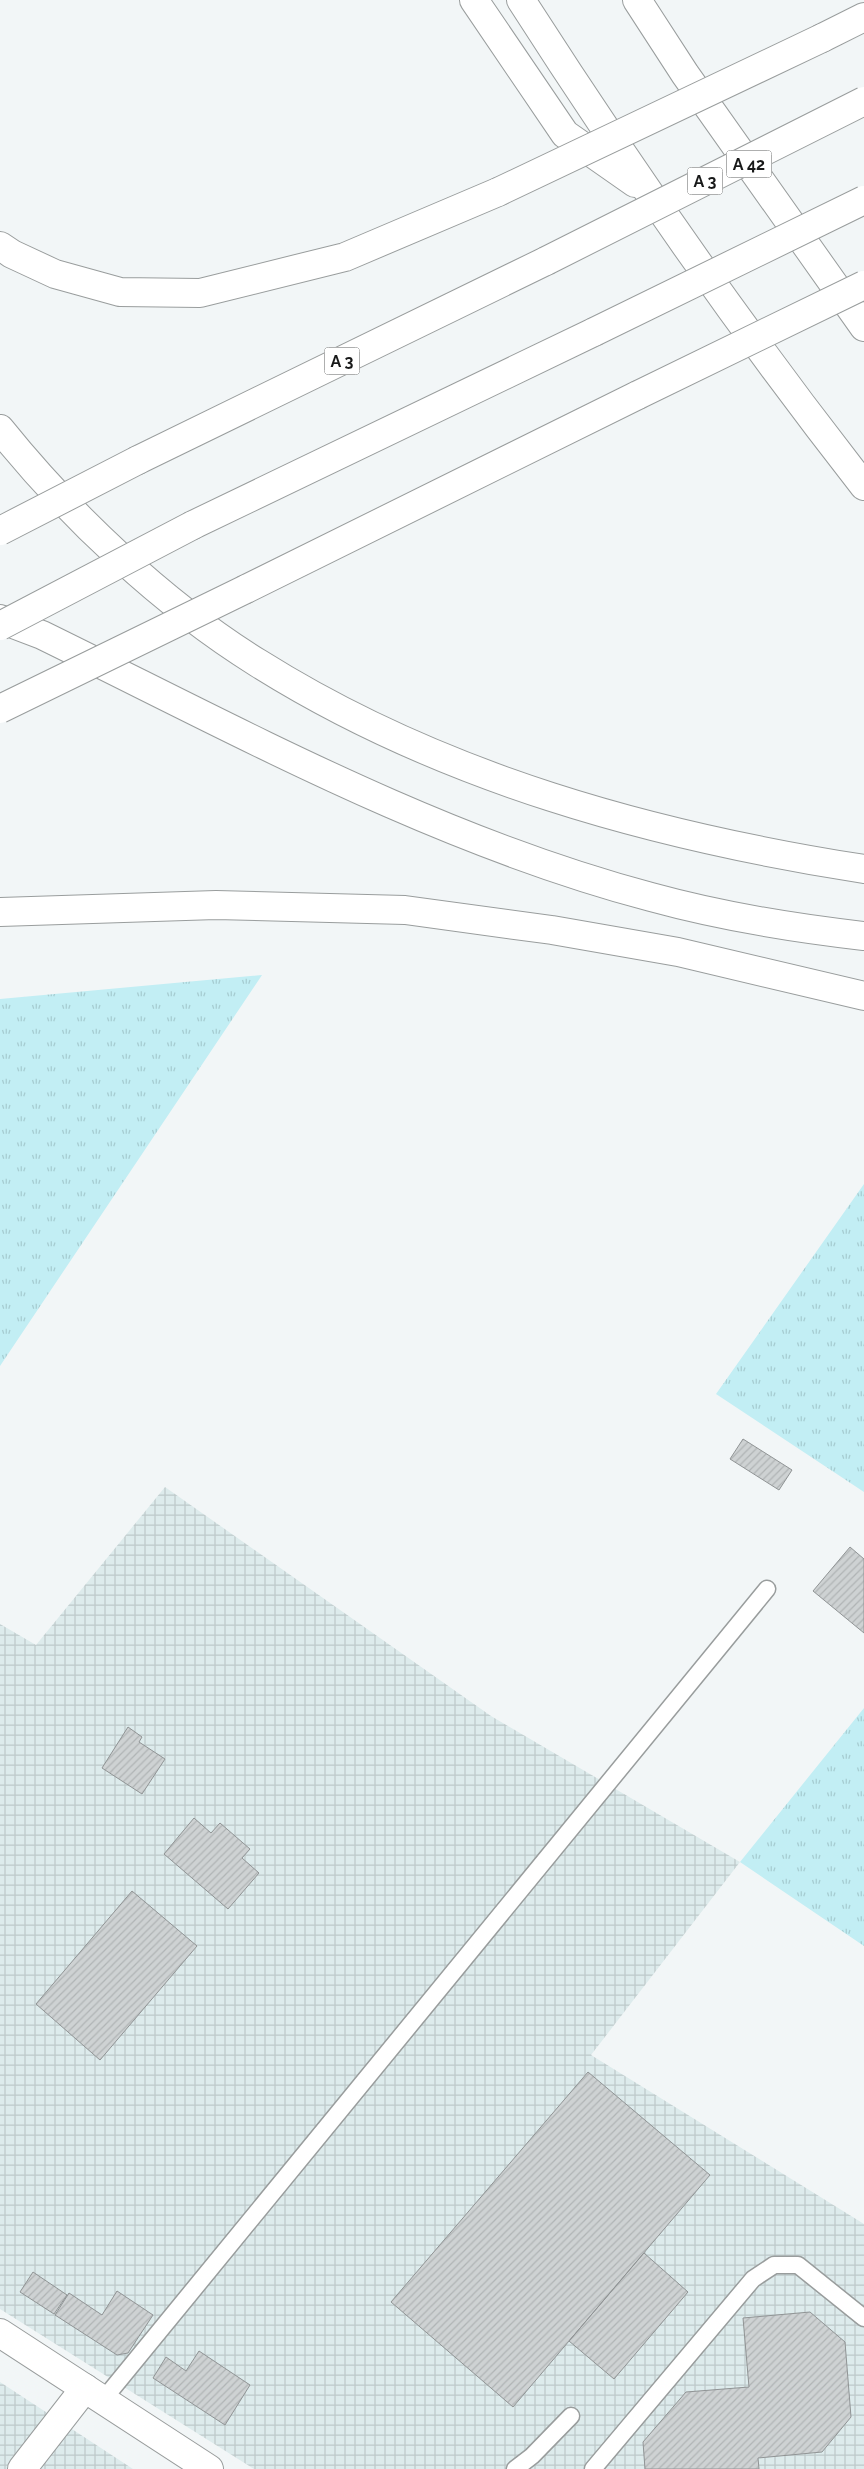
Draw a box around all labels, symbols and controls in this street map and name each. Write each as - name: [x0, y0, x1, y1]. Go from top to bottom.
- road number: A 42: [726, 150, 772, 178]
- road number: A 3: [688, 168, 722, 195]
- road number: A 3: [324, 348, 360, 374]

